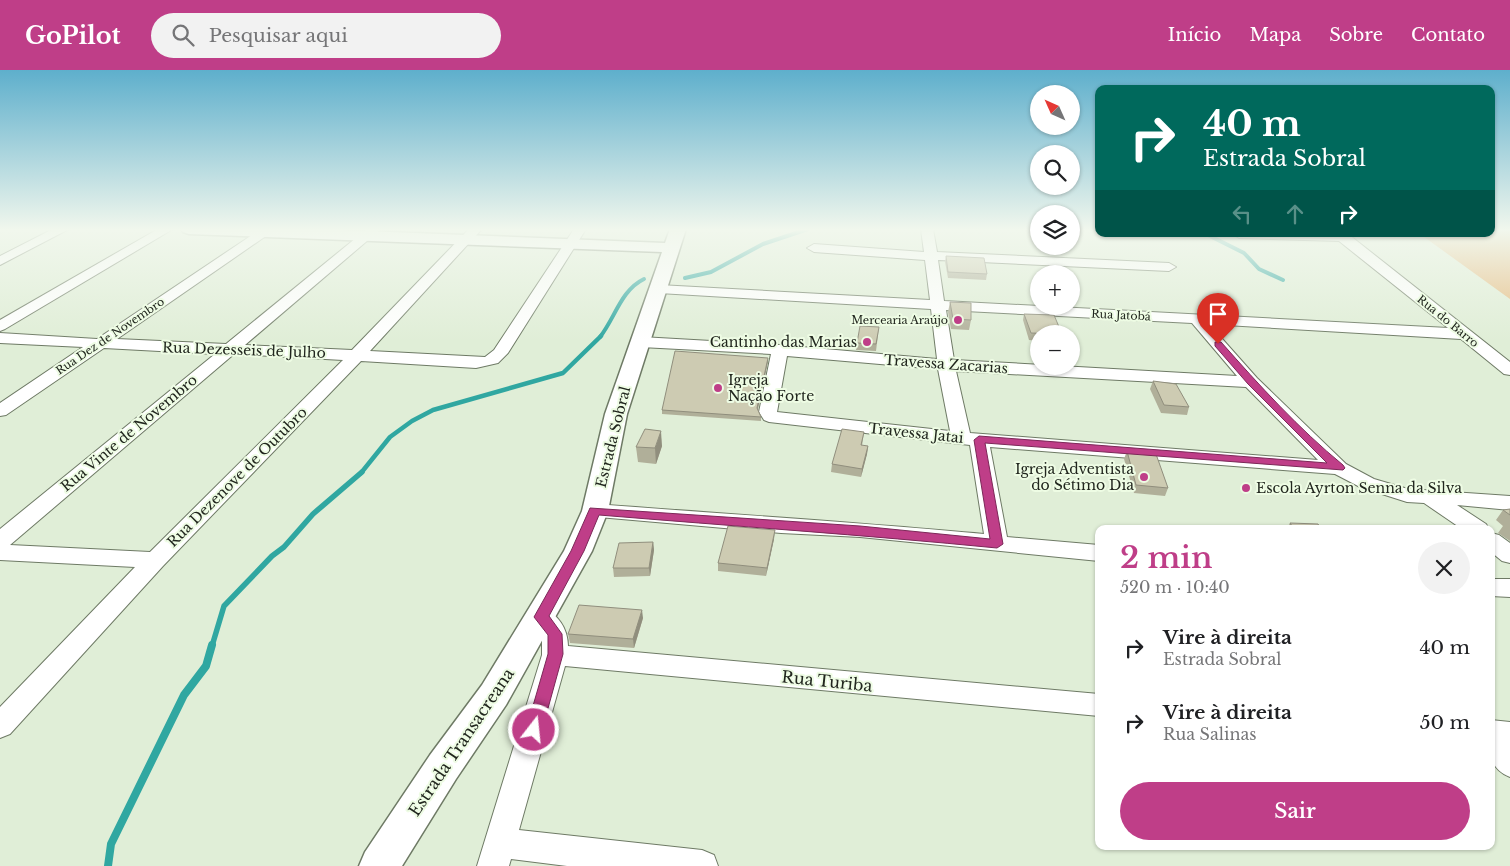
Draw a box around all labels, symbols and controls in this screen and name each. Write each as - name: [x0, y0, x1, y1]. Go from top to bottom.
- search box: [151, 13, 501, 58]
- text: GoPilot: [25, 21, 121, 50]
- icon: search: [169, 21, 197, 49]
- text: Pesquisar aqui: [209, 24, 348, 47]
- text: Início: [1168, 24, 1221, 46]
- text: Mapa: [1249, 24, 1301, 46]
- text: Sobre: [1329, 24, 1383, 46]
- text: Contato: [1411, 24, 1485, 46]
- north arrow: [1030, 85, 1080, 135]
- map controls: [1030, 85, 1080, 375]
- text: 40 m: [1203, 102, 1301, 145]
- icon: right: [1120, 105, 1185, 170]
- button: search: [1030, 145, 1080, 195]
- text: Estrada Sobral: [1203, 145, 1366, 172]
- icon: left: [1228, 200, 1256, 228]
- icon: ahead: [1281, 200, 1309, 228]
- icon: right: [1334, 200, 1362, 228]
- button: layers: [1030, 205, 1080, 255]
- button: +: [1030, 265, 1080, 315]
- street label: Rua do Barro: [1414, 292, 1482, 350]
- pin: [1197, 293, 1239, 344]
- street label: Rua Dez de Novembro: [53, 294, 167, 378]
- icon: arrive: [1204, 300, 1232, 328]
- street label: Rua Jatobá: [1091, 306, 1152, 324]
- place label: Mercearia Araújo: [851, 313, 948, 327]
- marker: Mercearia Araújo: [952, 314, 964, 326]
- button: −: [1030, 325, 1080, 375]
- place label: Cantinho das Marias: [710, 333, 857, 351]
- marker: Cantinho das Marias: [861, 336, 873, 348]
- street label: Rua Dezesseis de Julho: [162, 338, 326, 362]
- street label: Travessa Zacarias: [883, 351, 1009, 377]
- street label: Rua Vinte de Novembro: [57, 371, 201, 495]
- place label: Igreja Nação Forte: [728, 371, 814, 405]
- marker: Igreja Nação Forte: [712, 382, 724, 394]
- street label: Estrada Sobral: [592, 384, 634, 489]
- street label: Rua Dezenove de Outubro: [163, 403, 311, 551]
- street label: Travessa Jatai: [868, 419, 965, 447]
- place label: Igreja Adventista do Sétimo Dia: [1015, 460, 1134, 494]
- marker: Igreja Adventista do Sétimo Dia: [1138, 471, 1150, 483]
- place label: Escola Ayrton Senna da Silva: [1256, 479, 1462, 497]
- marker: Escola Ayrton Senna da Silva: [1240, 482, 1252, 494]
- text: 2 min: [1120, 539, 1212, 576]
- button: close: [1418, 542, 1470, 594]
- text: 520 m · 10:40: [1120, 577, 1230, 597]
- text: Vire à direita: [1163, 626, 1292, 649]
- icon: right: [1120, 634, 1148, 662]
- text: 40 m: [1419, 636, 1470, 659]
- text: Estrada Sobral: [1163, 649, 1281, 669]
- street label: Estrada Transacreana: [404, 664, 518, 820]
- street label: Rua Turiba: [781, 666, 874, 696]
- text: Vire à direita: [1163, 701, 1292, 724]
- position arrow: [507, 703, 559, 755]
- icon: right: [1120, 709, 1148, 737]
- text: 50 m: [1420, 711, 1470, 734]
- text: Rua Salinas: [1163, 724, 1257, 744]
- button: Sair: [1120, 782, 1470, 840]

